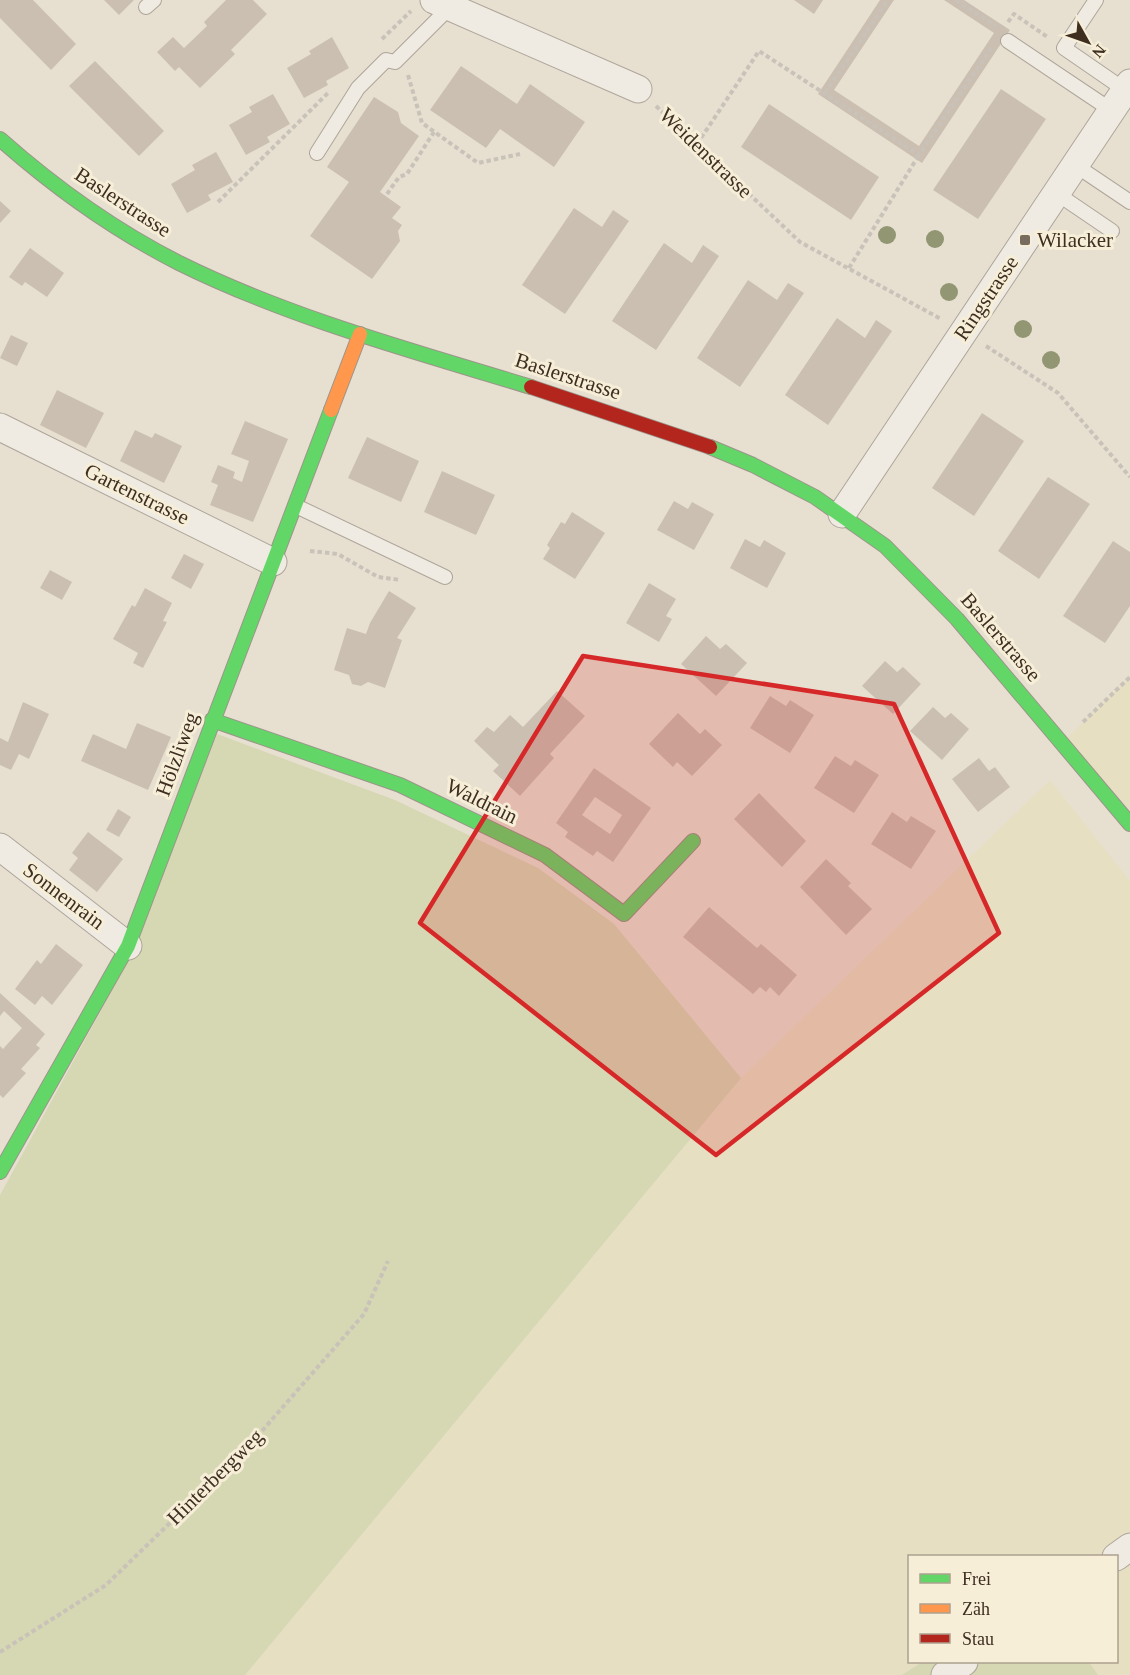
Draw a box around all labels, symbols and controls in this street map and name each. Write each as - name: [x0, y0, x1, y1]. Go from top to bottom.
- north arrow: [1058, 12, 1118, 72]
- text: N: [1089, 41, 1109, 62]
- street label: Weidenstrasse: [655, 103, 757, 203]
- street label: Baslerstrasse: [70, 162, 176, 242]
- place label: Wilacker: [1037, 228, 1113, 252]
- marker: Wilacker: [1018, 233, 1032, 247]
- street label: Ringstrasse: [949, 251, 1023, 345]
- street label: Baslerstrasse: [512, 348, 624, 404]
- street label: Gartenstrasse: [81, 458, 193, 530]
- street label: Baslerstrasse: [956, 588, 1046, 686]
- street label: Hölzliweg: [151, 708, 203, 799]
- street label: Waldrain: [442, 773, 522, 829]
- street label: Sonnenrain: [19, 858, 110, 935]
- street label: Hinterbergweg: [162, 1424, 268, 1530]
- legend: [908, 1555, 1118, 1663]
- text: Frei: [962, 1569, 991, 1589]
- text: Zäh: [962, 1599, 990, 1619]
- text: Stau: [962, 1629, 994, 1649]

